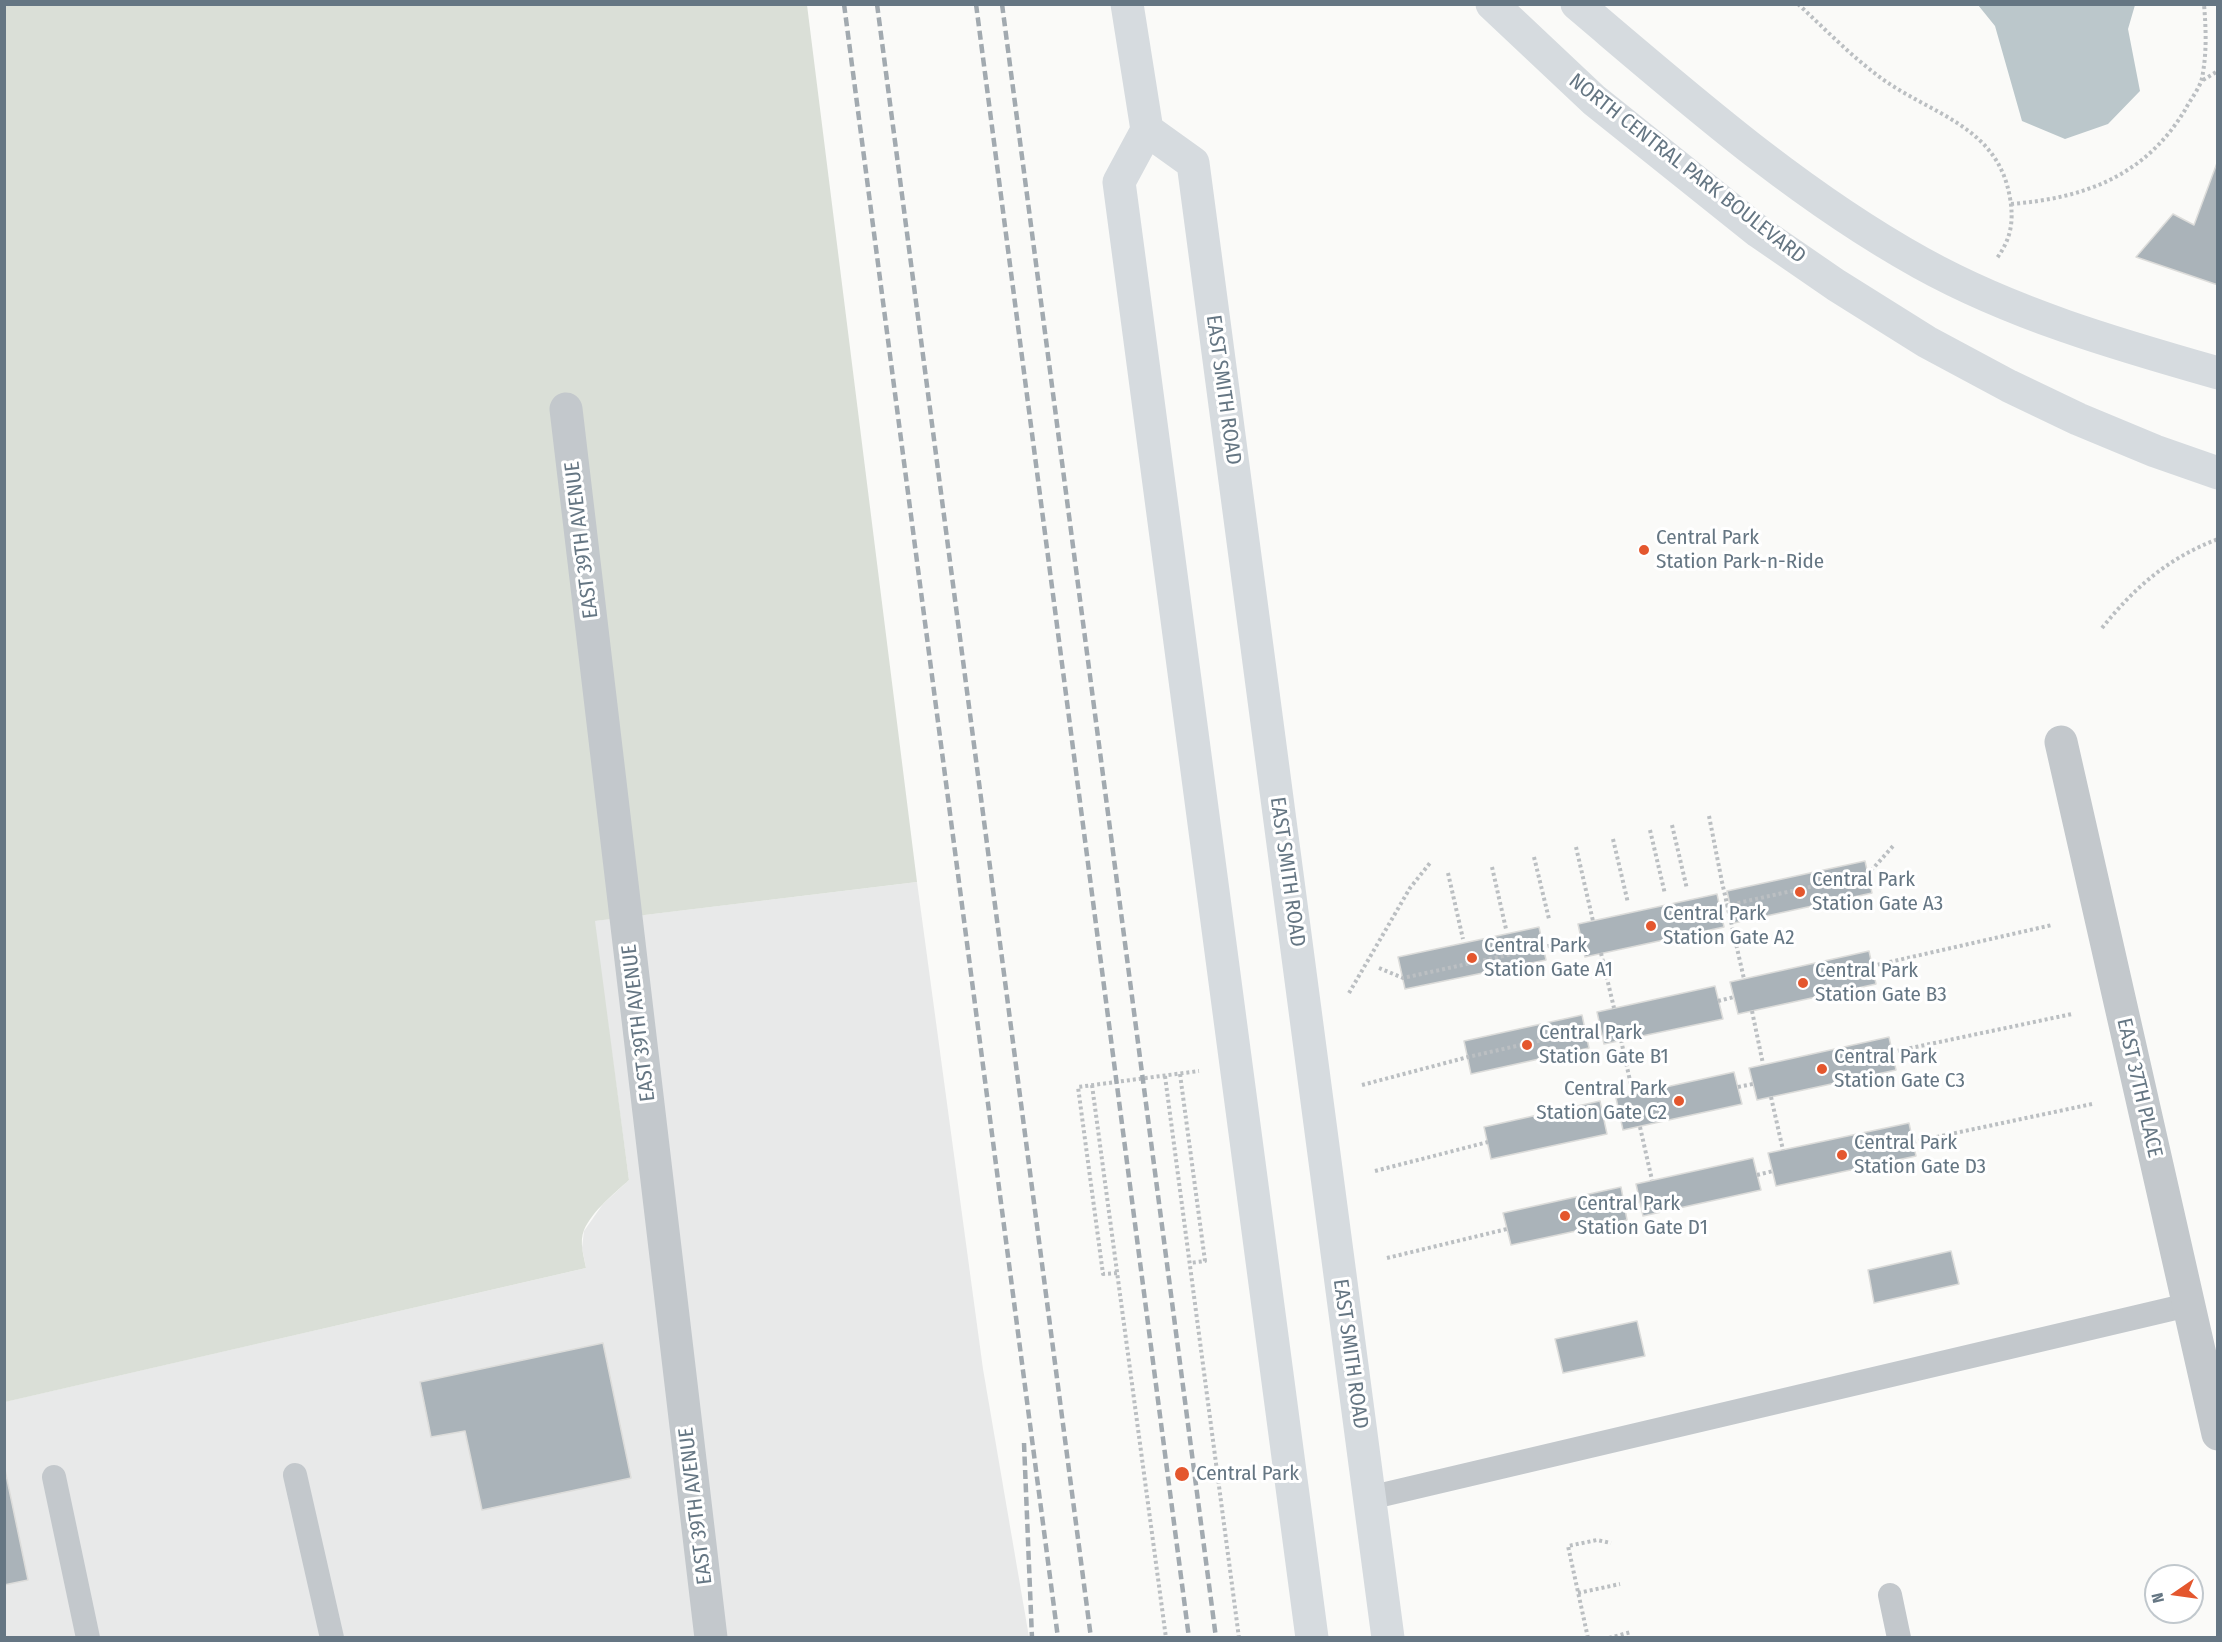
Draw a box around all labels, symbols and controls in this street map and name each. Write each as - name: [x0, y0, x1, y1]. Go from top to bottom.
- street label: NORTH CENTRAL PARK BOULEVARD: [1564, 69, 1810, 269]
- street label: EAST SMITH ROAD: [1200, 313, 1246, 467]
- street label: EAST 39TH AVENUE: [560, 460, 604, 620]
- place label: Central Park Station Park-n-Ride: [1656, 525, 1824, 575]
- marker: Central Park Station Park-n-Ride: [1637, 543, 1651, 557]
- street label: EAST SMITH ROAD: [1264, 795, 1310, 949]
- place label: Central Park Station Gate A3: [1812, 867, 1943, 917]
- marker: Central Park Station Gate A3: [1793, 885, 1807, 899]
- place label: Central Park Station Gate A2: [1663, 901, 1794, 951]
- marker: Central Park Station Gate A2: [1644, 919, 1658, 933]
- place label: Central Park Station Gate A1: [1484, 933, 1613, 983]
- street label: EAST 39TH AVENUE: [617, 943, 661, 1103]
- marker: Central Park Station Gate A1: [1465, 951, 1479, 965]
- place label: Central Park Station Gate B3: [1815, 958, 1947, 1008]
- marker: Central Park Station Gate B3: [1796, 976, 1810, 990]
- street label: EAST 37TH PLACE: [2111, 1016, 2167, 1160]
- place label: Central Park Station Gate B1: [1539, 1020, 1669, 1070]
- marker: Central Park Station Gate B1: [1520, 1038, 1534, 1052]
- place label: Central Park Station Gate C3: [1834, 1044, 1965, 1094]
- marker: Central Park Station Gate C3: [1815, 1062, 1829, 1076]
- place label: Central Park Station Gate C2: [1536, 1076, 1667, 1126]
- marker: Central Park Station Gate C2: [1672, 1094, 1686, 1108]
- place label: Central Park Station Gate D3: [1854, 1130, 1986, 1180]
- marker: Central Park Station Gate D3: [1835, 1148, 1849, 1162]
- place label: Central Park Station Gate D1: [1577, 1191, 1708, 1241]
- marker: Central Park Station Gate D1: [1558, 1209, 1572, 1223]
- street label: EAST SMITH ROAD: [1327, 1277, 1373, 1431]
- street label: EAST 39TH AVENUE: [674, 1426, 718, 1586]
- place label: Central Park: [1196, 1461, 1299, 1487]
- marker: Central Park: [1173, 1465, 1191, 1483]
- north arrow: [2144, 1564, 2204, 1624]
- text: N: [2148, 1591, 2168, 1605]

